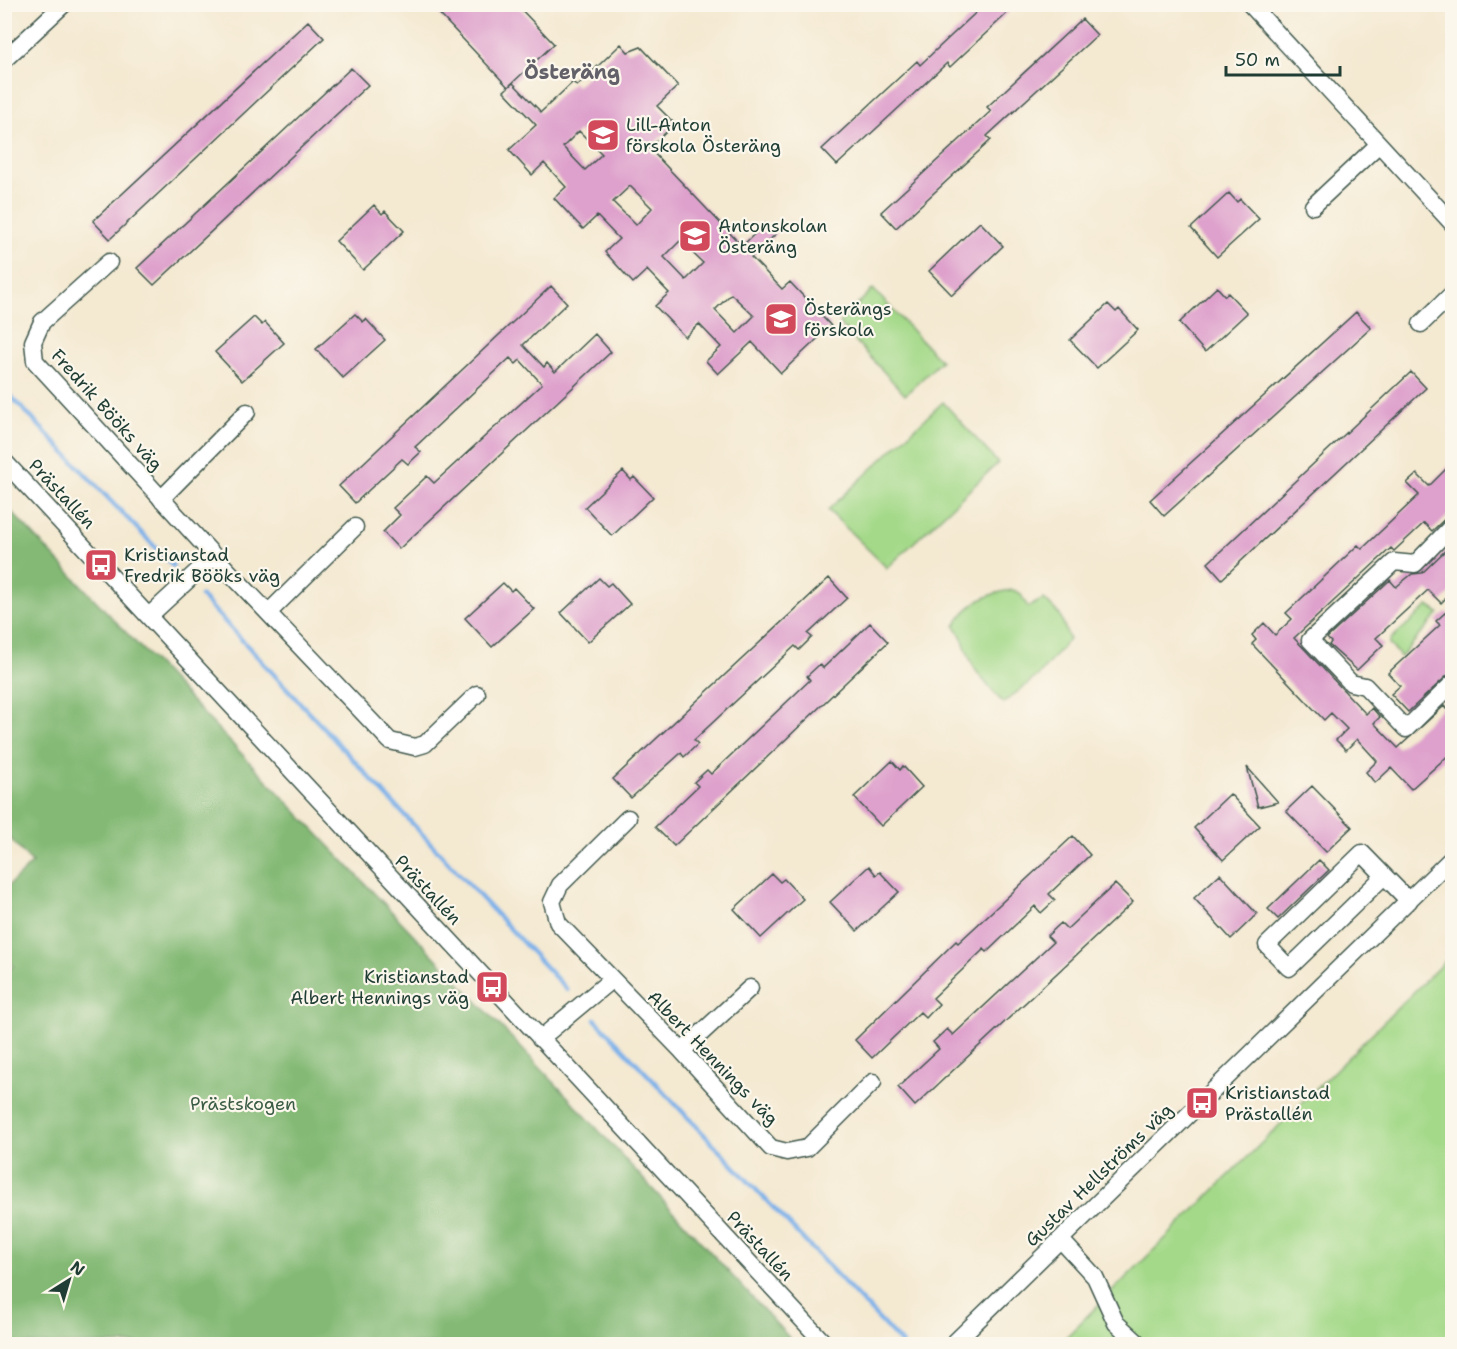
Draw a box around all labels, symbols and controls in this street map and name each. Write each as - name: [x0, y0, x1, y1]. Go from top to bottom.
- scale bar: [1226, 39, 1340, 77]
- text: 50 m: [1235, 48, 1280, 72]
- district label: Österäng: [524, 59, 620, 85]
- place label: Lill-Anton förskola Österäng: [626, 113, 781, 158]
- school or university icon: Lill-Anton förskola Österäng: [585, 117, 621, 153]
- place label: Antonskolan Österäng: [718, 214, 827, 259]
- school or university icon: Antonskolan Österäng: [677, 218, 713, 254]
- place label: Österängs förskola: [804, 297, 892, 342]
- school or university icon: Österängs förskola: [763, 301, 799, 337]
- street label: Fredrik Bööks väg: [46, 344, 168, 476]
- street label: Prästallén: [23, 454, 101, 534]
- place label: Kristianstad Fredrik Bööks väg: [124, 543, 280, 588]
- bus stop icon: Kristianstad Fredrik Bööks väg: [83, 547, 119, 583]
- street label: Prästallén: [389, 850, 467, 930]
- place label: Kristianstad Albert Hennings väg: [290, 965, 469, 1010]
- bus stop icon: Kristianstad Albert Hennings väg: [474, 969, 510, 1005]
- street label: Albert Hennings väg: [642, 985, 784, 1131]
- place label: Kristianstad Prästallén: [1225, 1081, 1330, 1126]
- bus stop icon: Kristianstad Prästallén: [1184, 1085, 1220, 1121]
- park label: Prästskogen: [190, 1092, 296, 1116]
- street label: Gustav Hellströms väg: [1020, 1098, 1178, 1252]
- street label: Prästallén: [721, 1206, 799, 1286]
- north arrow: [39, 1250, 99, 1310]
- text: N: [66, 1256, 89, 1281]

